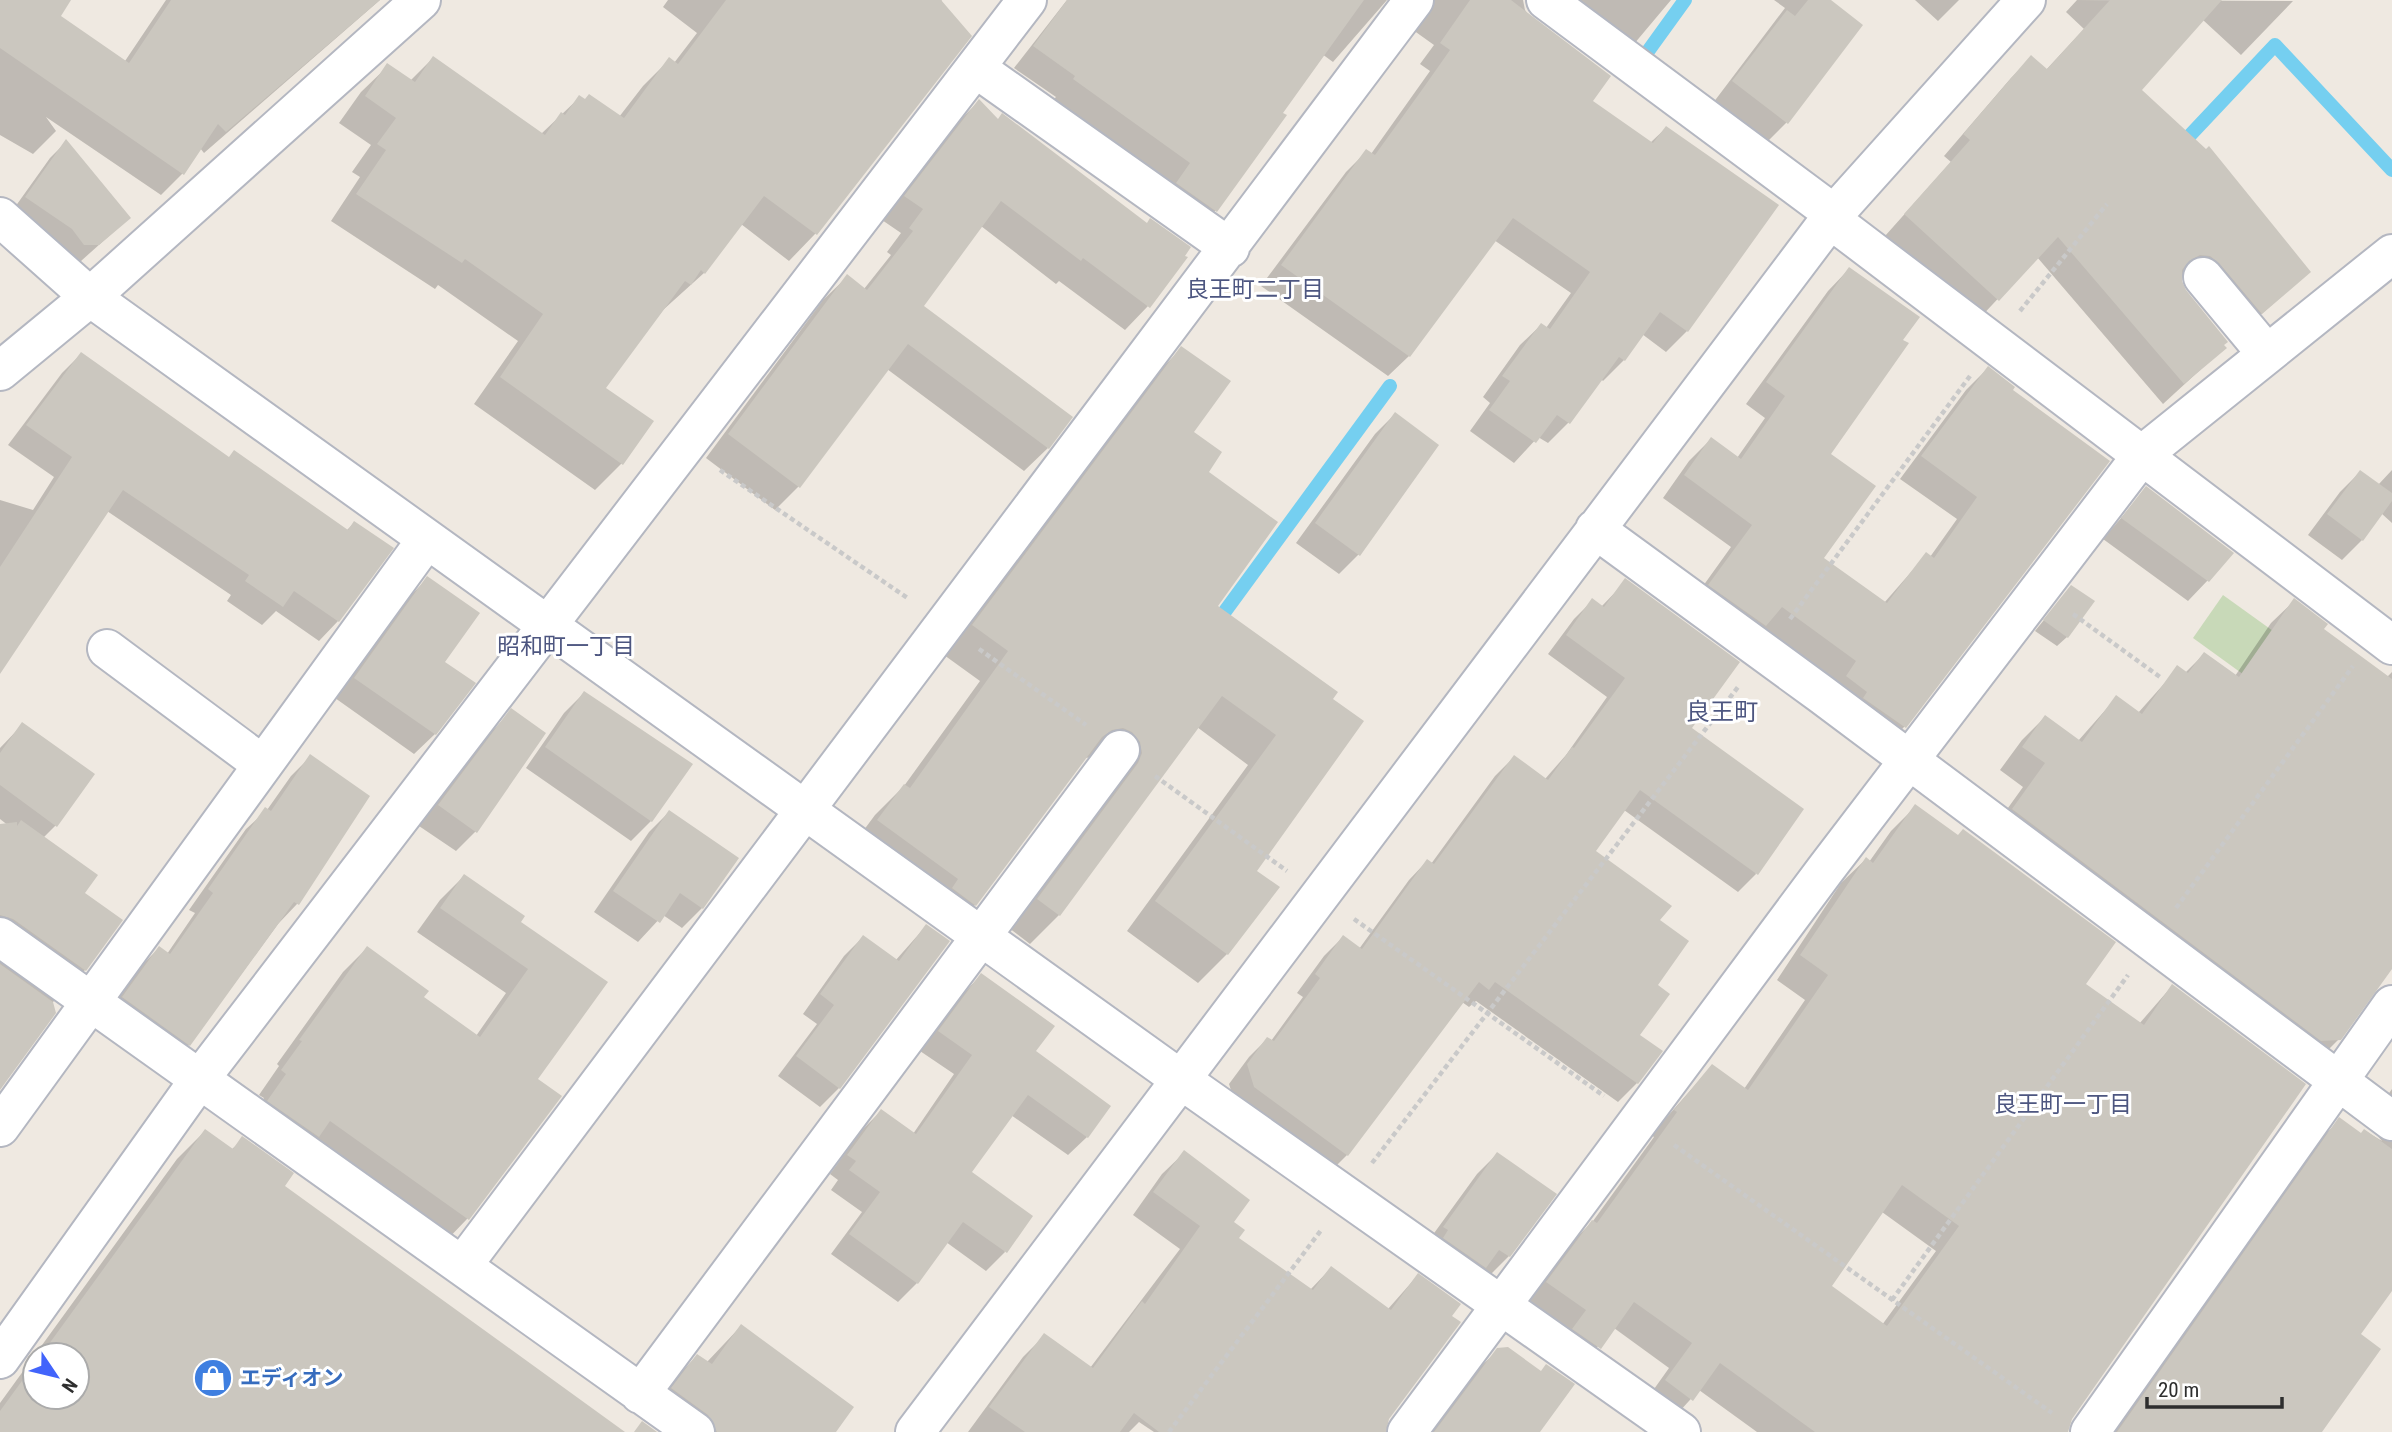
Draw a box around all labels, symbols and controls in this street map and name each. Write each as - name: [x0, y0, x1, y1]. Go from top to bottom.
- district label: 良王町二丁目: [1186, 276, 1324, 303]
- district label: 昭和町一丁目: [497, 633, 635, 660]
- district label: 良王町: [1686, 698, 1758, 726]
- district label: 良王町一丁目: [1994, 1091, 2132, 1118]
- north arrow: [21, 1341, 91, 1411]
- shop icon: エディオン: [192, 1357, 234, 1399]
- place label: エディオン: [240, 1366, 344, 1390]
- scale bar: [2147, 1366, 2282, 1410]
- text: N: [57, 1374, 82, 1397]
- text: 20 m: [2158, 1378, 2199, 1402]

